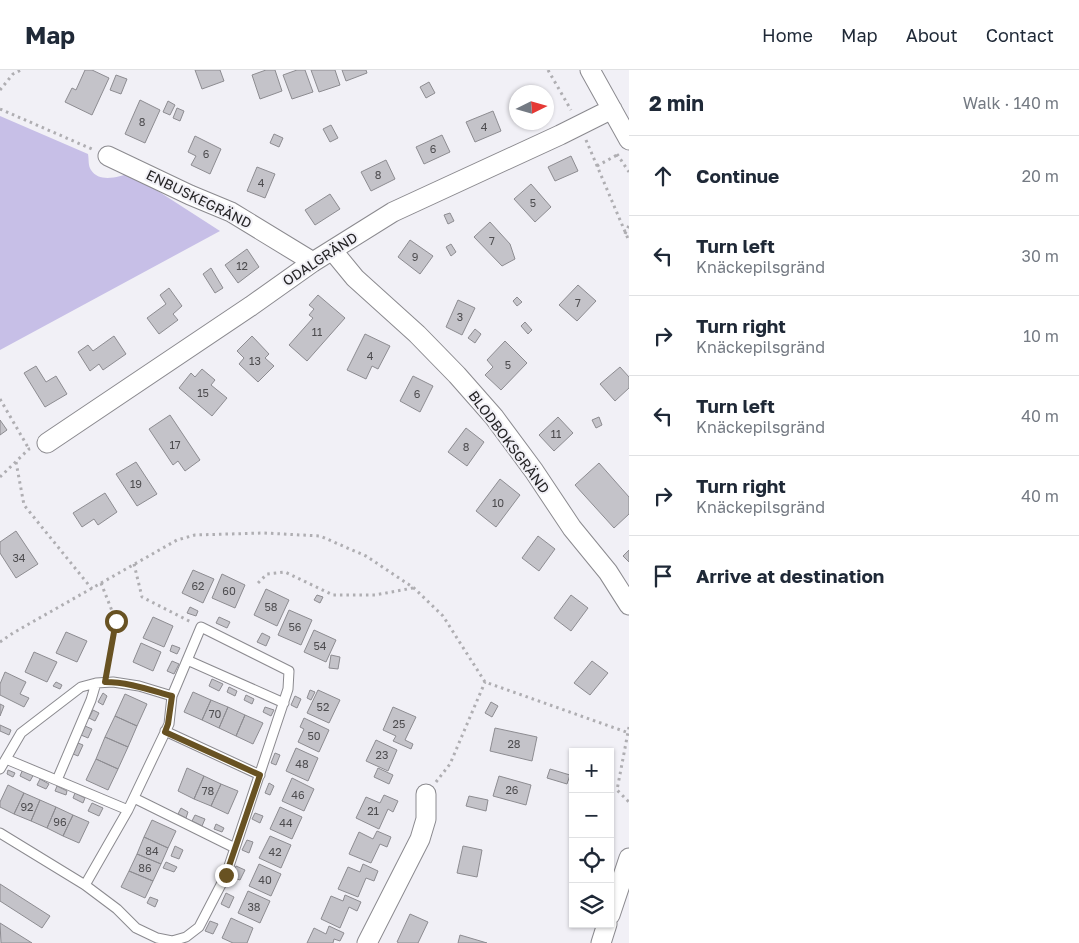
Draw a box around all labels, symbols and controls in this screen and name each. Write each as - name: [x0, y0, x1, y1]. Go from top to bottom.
- text: Map: [25, 20, 75, 49]
- text: Home: [762, 24, 813, 46]
- text: Map: [841, 24, 878, 46]
- text: About: [906, 24, 958, 46]
- text: Contact: [986, 24, 1054, 46]
- north arrow: [509, 85, 554, 130]
- text: 2 min: [649, 90, 704, 116]
- text: Walk · 140 m: [963, 93, 1059, 113]
- house number: 8: [139, 115, 146, 128]
- house number: 4: [481, 120, 488, 133]
- house number: 6: [430, 142, 437, 155]
- house number: 6: [203, 147, 210, 160]
- icon: ahead: [649, 162, 677, 190]
- text: Continue: [696, 164, 779, 187]
- street label: ENBUSKEGRÄND: [144, 166, 255, 231]
- text: 20 m: [1022, 166, 1059, 186]
- house number: 8: [375, 168, 382, 181]
- house number: 4: [258, 176, 265, 189]
- house number: 5: [530, 196, 536, 209]
- street label: ODALGRÄND: [279, 228, 360, 289]
- house number: 7: [489, 234, 495, 247]
- text: Turn left: [696, 234, 775, 257]
- icon: left: [649, 242, 677, 270]
- text: 30 m: [1022, 246, 1059, 266]
- house number: 9: [412, 250, 418, 263]
- text: Knäckepilsgränd: [696, 257, 825, 277]
- house number: 12: [236, 259, 248, 272]
- house number: 7: [575, 296, 581, 309]
- house number: 3: [457, 310, 463, 323]
- text: Turn right: [696, 314, 786, 337]
- icon: right: [649, 322, 677, 350]
- house number: 11: [312, 325, 322, 338]
- text: 10 m: [1023, 326, 1059, 346]
- text: Knäckepilsgränd: [696, 337, 825, 357]
- house number: 4: [367, 349, 374, 362]
- house number: 13: [249, 354, 261, 367]
- house number: 5: [505, 358, 511, 371]
- house number: 15: [197, 386, 209, 399]
- house number: 6: [414, 387, 421, 400]
- street label: BLODBOKSGRÄND: [465, 387, 554, 496]
- text: Turn left: [696, 394, 775, 417]
- icon: left: [649, 402, 677, 430]
- text: 40 m: [1021, 406, 1059, 426]
- text: Knäckepilsgränd: [696, 417, 825, 437]
- house number: 11: [551, 427, 561, 440]
- house number: 17: [169, 438, 181, 451]
- house number: 8: [463, 440, 470, 453]
- text: Turn right: [696, 474, 786, 497]
- house number: 19: [130, 477, 142, 490]
- icon: right: [649, 482, 677, 510]
- text: 40 m: [1021, 486, 1059, 506]
- house number: 10: [492, 496, 504, 509]
- text: Knäckepilsgränd: [696, 497, 825, 517]
- house number: 34: [12, 551, 26, 564]
- icon: arrive: [649, 562, 677, 590]
- text: Arrive at destination: [696, 564, 884, 587]
- house number: 62: [191, 579, 205, 592]
- house number: 60: [222, 584, 236, 597]
- house number: 58: [264, 600, 278, 613]
- route start: [105, 610, 128, 633]
- house number: 56: [288, 620, 302, 633]
- house number: 54: [313, 639, 327, 652]
- house number: 52: [317, 700, 329, 713]
- house number: 70: [209, 707, 222, 720]
- house number: 25: [393, 717, 405, 730]
- house number: 50: [307, 729, 321, 742]
- house number: 28: [507, 737, 521, 750]
- house number: 23: [376, 748, 388, 761]
- map controls: [569, 748, 614, 928]
- button: +: [569, 748, 614, 793]
- house number: 48: [295, 757, 309, 770]
- house number: 26: [505, 783, 519, 796]
- house number: 78: [202, 784, 215, 797]
- house number: 46: [291, 788, 305, 801]
- button: −: [569, 793, 614, 838]
- house number: 92: [20, 800, 34, 813]
- house number: 21: [367, 804, 379, 817]
- house number: 96: [53, 815, 67, 828]
- house number: 44: [279, 816, 293, 829]
- button: locate: [569, 838, 614, 883]
- house number: 84: [145, 844, 159, 857]
- house number: 42: [268, 845, 282, 858]
- house number: 86: [138, 861, 152, 874]
- route end: [215, 864, 238, 887]
- house number: 40: [258, 873, 272, 886]
- button: layers: [569, 883, 614, 928]
- house number: 38: [247, 900, 261, 913]

